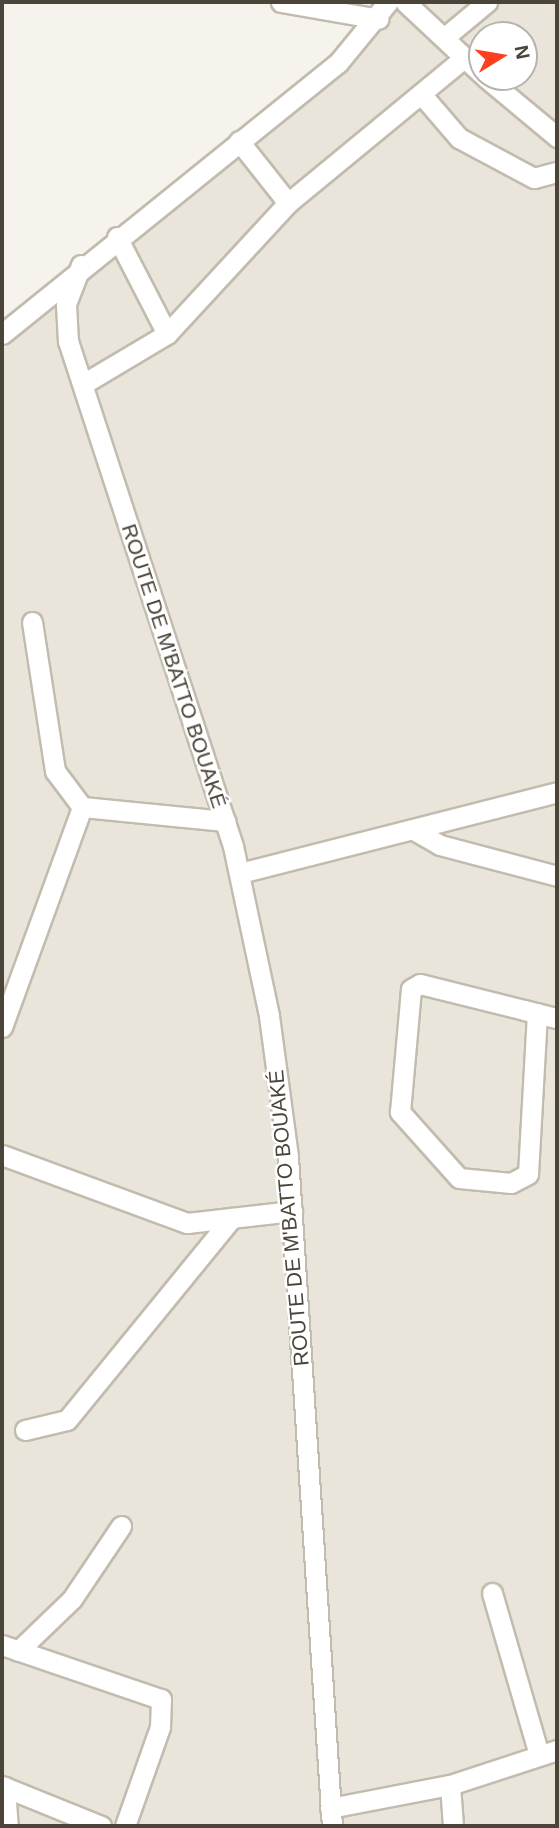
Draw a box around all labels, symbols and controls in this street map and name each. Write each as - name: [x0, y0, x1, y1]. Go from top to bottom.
- north arrow: [468, 21, 538, 91]
- text: N: [511, 44, 534, 61]
- street label: ROUTE DE M'BATTO BOUAKÉ: [116, 521, 232, 811]
- street label: ROUTE DE M'BATTO BOUAKÉ: [263, 1069, 315, 1367]

